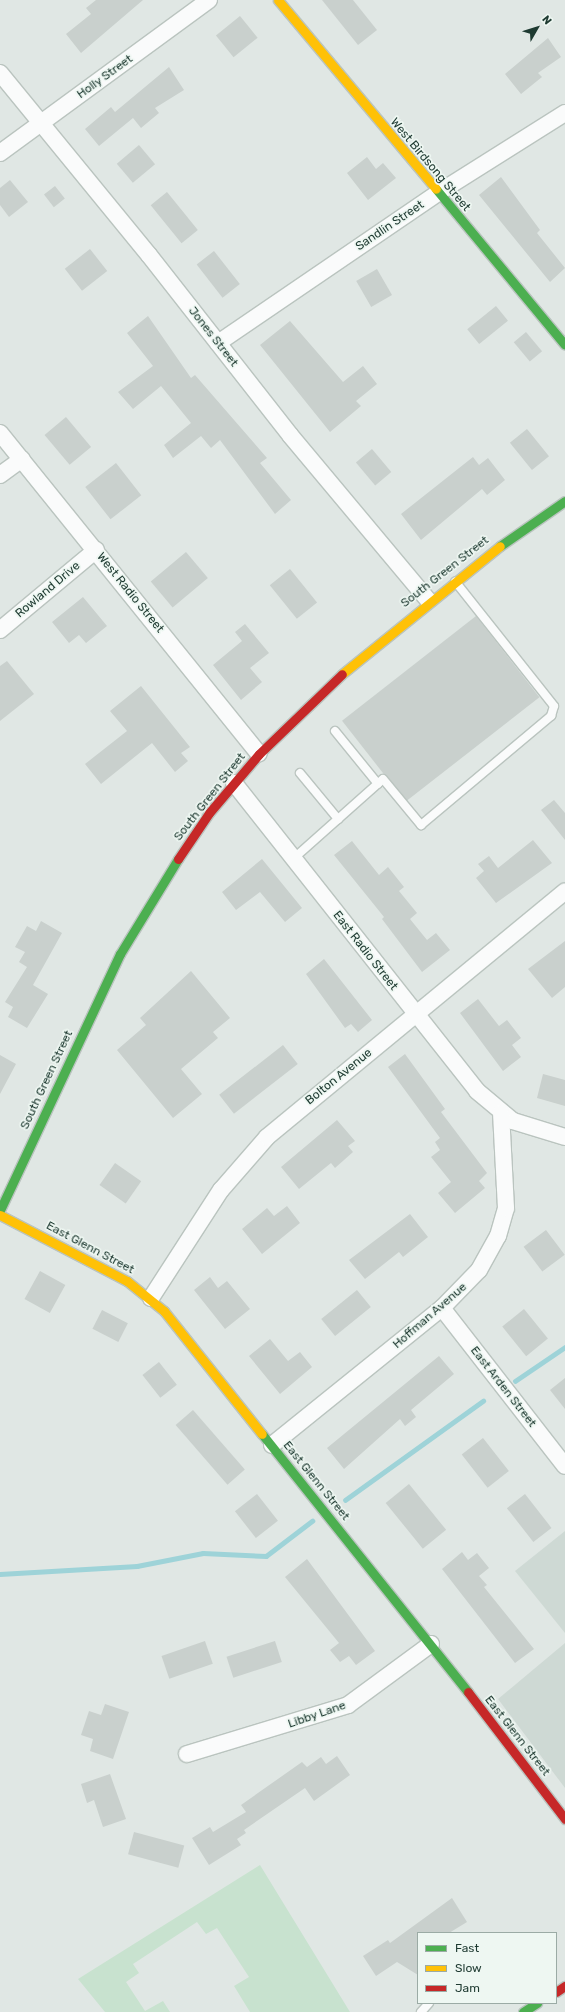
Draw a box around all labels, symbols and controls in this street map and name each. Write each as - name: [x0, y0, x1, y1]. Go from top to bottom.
- north arrow: [517, 8, 557, 48]
- text: N: [539, 13, 554, 27]
- street label: Holly Street: [74, 52, 136, 102]
- street label: West Birdsong Street: [387, 115, 473, 215]
- street label: Sandlin Street: [353, 198, 427, 254]
- street label: Jones Street: [185, 304, 241, 370]
- street label: South Green Street: [398, 533, 492, 611]
- street label: West Radio Street: [93, 550, 167, 636]
- street label: Rowland Drive: [13, 559, 83, 621]
- street label: South Green Street: [171, 750, 249, 844]
- street label: East Radio Street: [330, 908, 400, 994]
- street label: South Green Street: [18, 1028, 76, 1132]
- street label: Bolton Avenue: [303, 1046, 375, 1108]
- street label: East Glenn Street: [44, 1219, 136, 1277]
- street label: Hoffman Avenue: [390, 1280, 470, 1352]
- street label: East Arden Street: [467, 1344, 539, 1430]
- street label: East Glenn Street: [280, 1439, 352, 1523]
- street label: East Glenn Street: [481, 1693, 553, 1779]
- street label: Libby Lane: [286, 1698, 348, 1732]
- legend: [417, 1932, 557, 2004]
- text: Fast: [455, 1941, 479, 1955]
- text: Slow: [455, 1961, 482, 1975]
- text: Jam: [455, 1981, 480, 1995]

